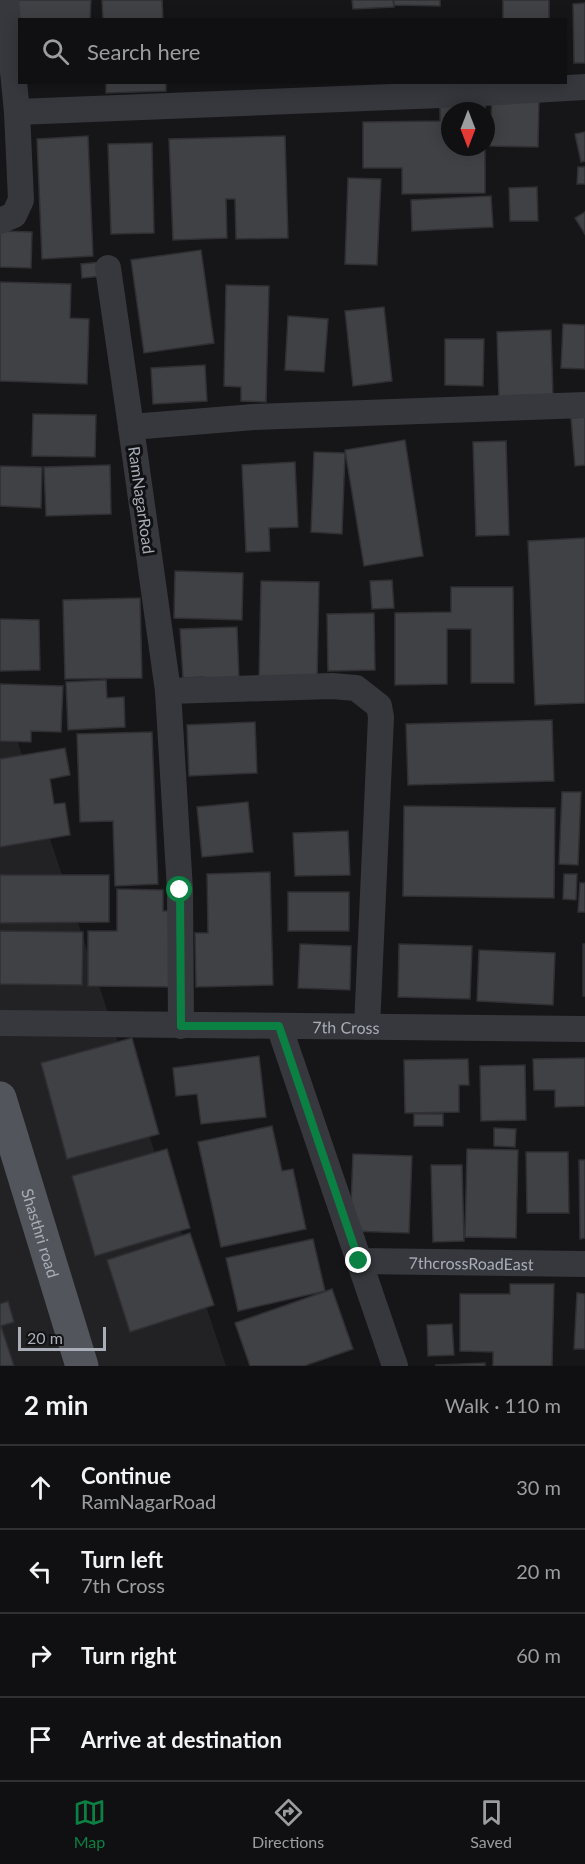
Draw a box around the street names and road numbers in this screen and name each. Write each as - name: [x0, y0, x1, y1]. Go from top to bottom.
- street label: RamNagarRoad: [125, 445, 159, 555]
- street label: 7th Cross: [312, 1017, 380, 1036]
- street label: Shasthri road: [19, 1186, 64, 1280]
- street label: 7thcrossRoadEast: [408, 1252, 534, 1273]

